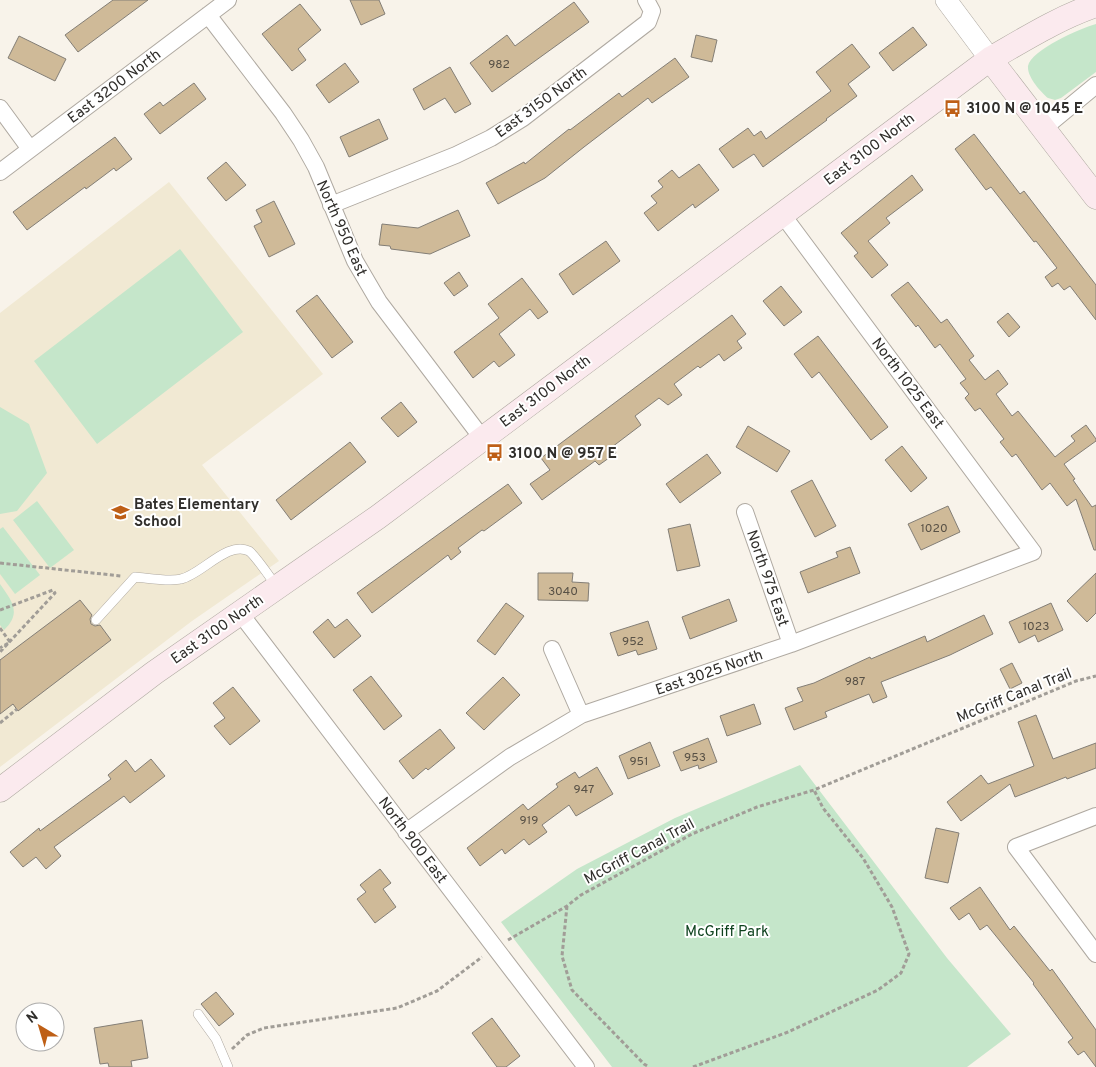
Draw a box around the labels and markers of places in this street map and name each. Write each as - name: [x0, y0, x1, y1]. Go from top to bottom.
- bus stop icon: 3100 N @ 1045 E: [942, 98, 962, 118]
- place label: 3100 N @ 1045 E: [966, 100, 1083, 119]
- bus stop icon: 3100 N @ 957 E: [484, 443, 504, 463]
- place label: 3100 N @ 957 E: [508, 445, 617, 464]
- place label: Bates Elementary School: [134, 496, 260, 532]
- school or university icon: Bates Elementary School: [110, 503, 130, 523]

